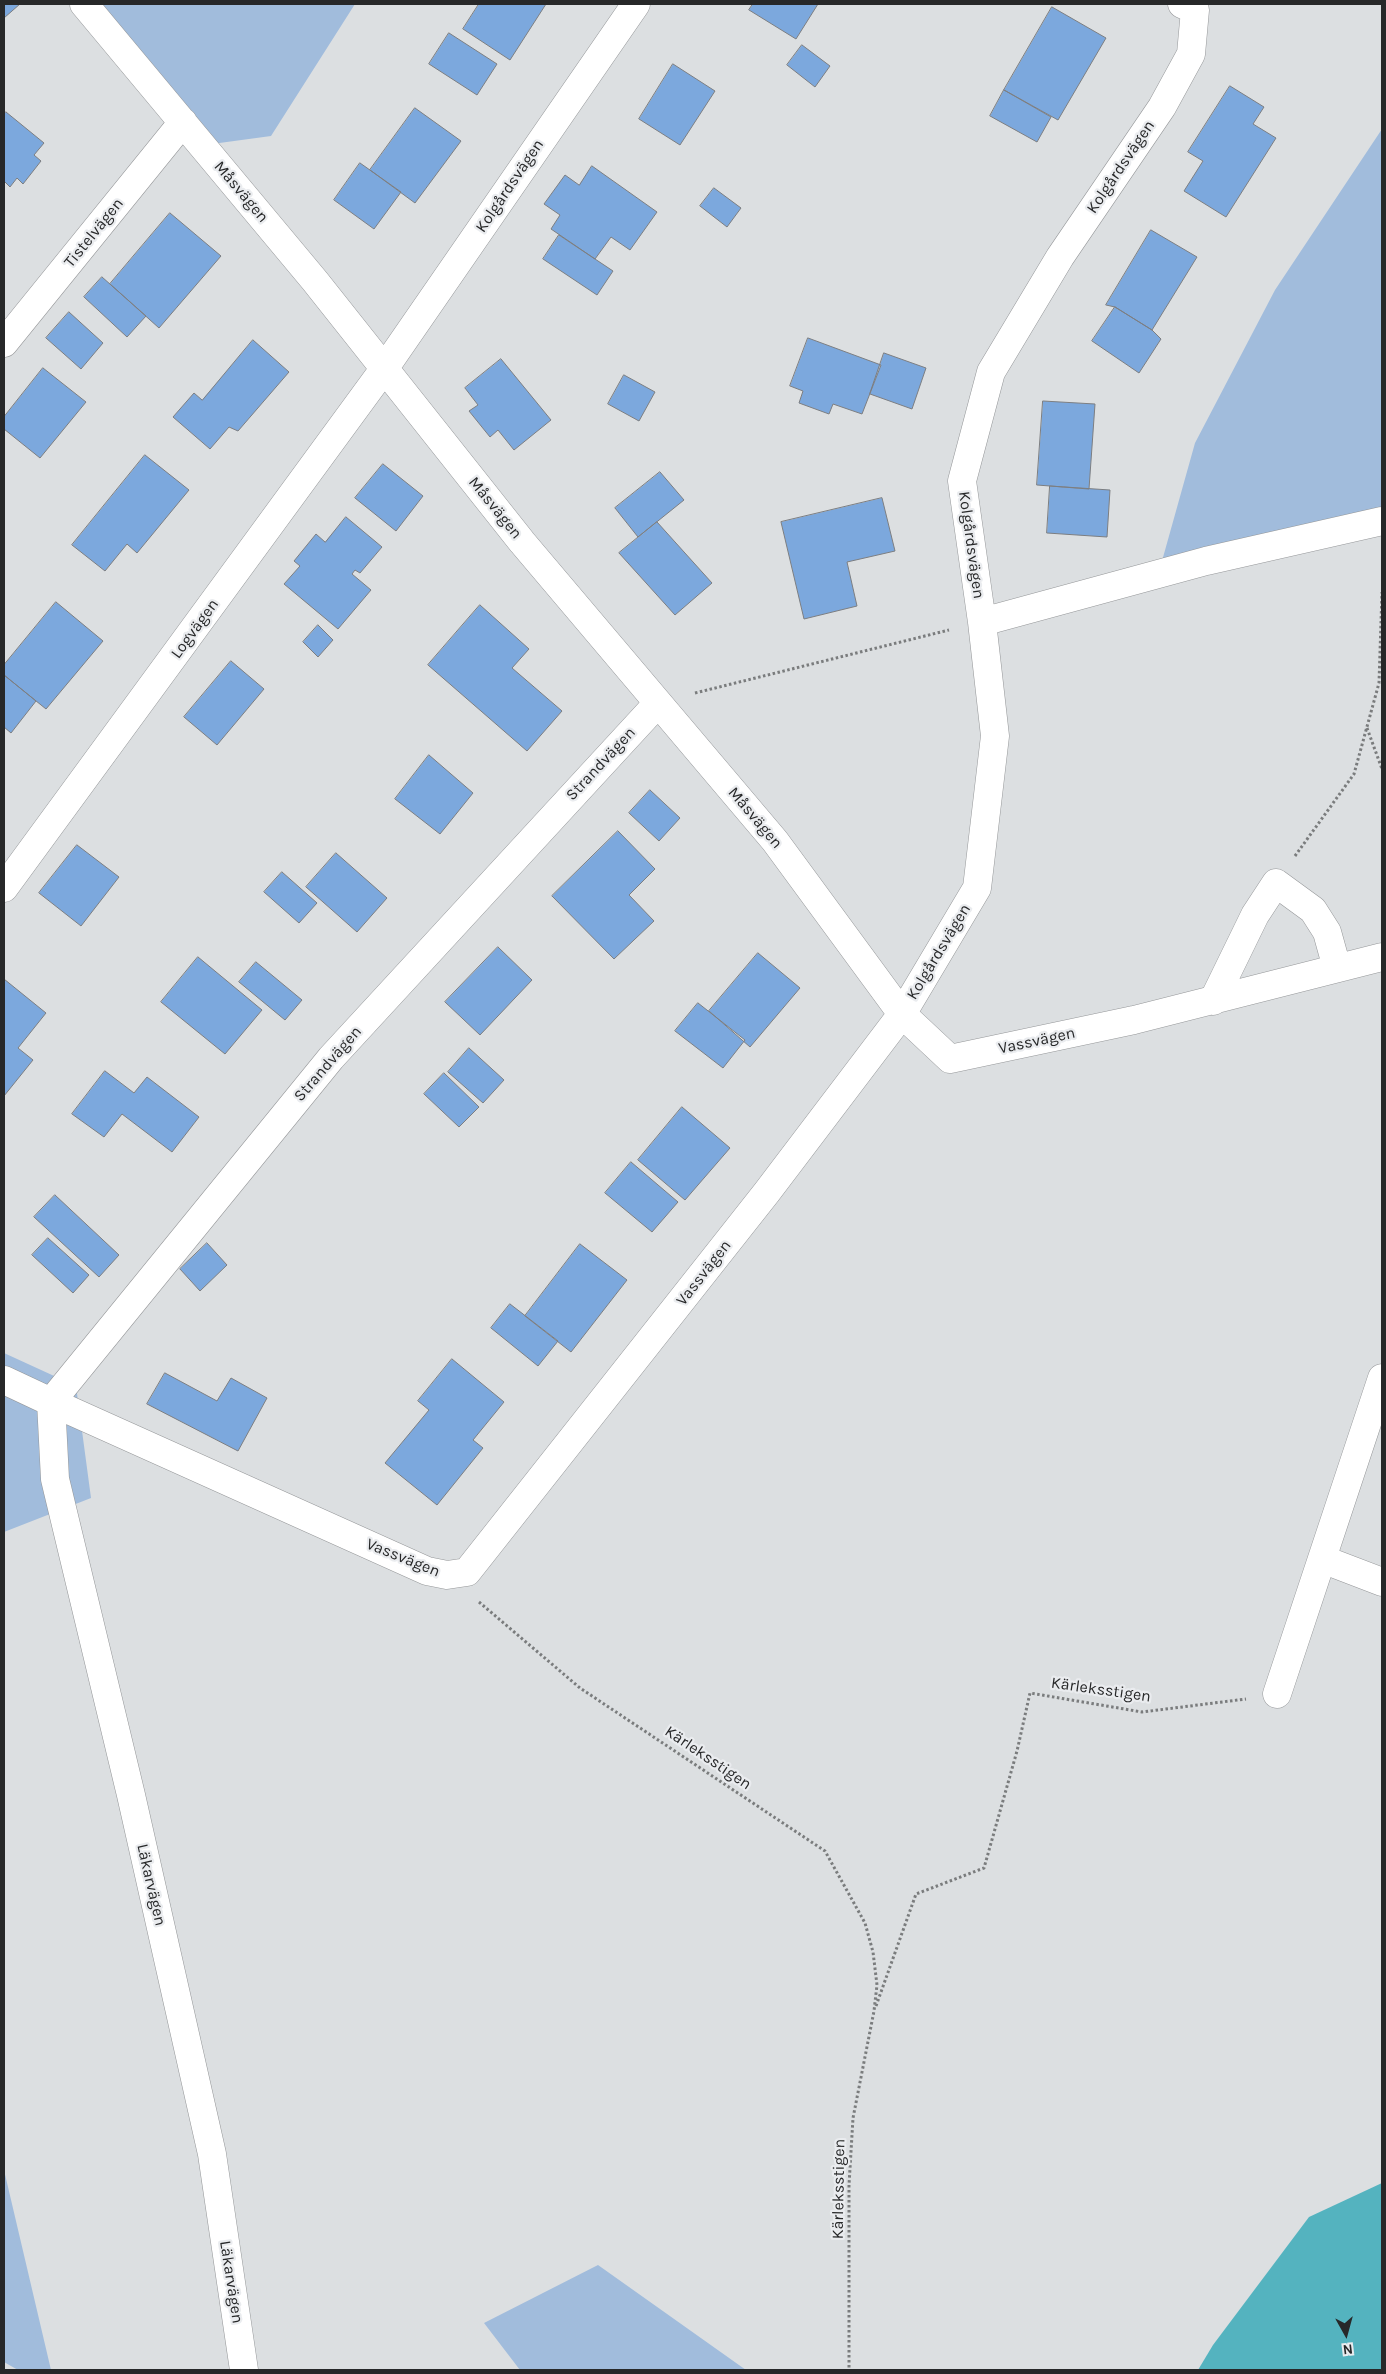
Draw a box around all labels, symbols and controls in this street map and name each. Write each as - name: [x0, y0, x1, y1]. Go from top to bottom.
- street label: Kolgårdsvägen: [1083, 117, 1159, 217]
- street label: Kolgårdsvägen: [472, 136, 548, 236]
- street label: Måsvägen: [210, 157, 272, 227]
- street label: Tistelvägen: [60, 194, 128, 272]
- street label: Måsvägen: [464, 473, 526, 543]
- street label: Kolgårdsvägen: [954, 490, 988, 600]
- street label: Logvägen: [167, 595, 223, 663]
- street label: Strandvägen: [562, 723, 640, 805]
- street label: Måsvägen: [724, 783, 786, 853]
- street label: Kolgårdsvägen: [903, 901, 975, 1003]
- street label: Strandvägen: [290, 1023, 366, 1105]
- street label: Vassvägen: [997, 1024, 1077, 1058]
- street label: Vassvägen: [672, 1236, 736, 1310]
- street label: Vassvägen: [363, 1535, 443, 1581]
- street label: Kärleksstigen: [1050, 1673, 1152, 1707]
- street label: Kärleksstigen: [661, 1722, 755, 1794]
- street label: Läkarvägen: [132, 1842, 170, 1928]
- street label: Kärleksstigen: [829, 2139, 849, 2239]
- street label: Läkarvägen: [215, 2239, 247, 2325]
- north arrow: [1321, 2309, 1371, 2359]
- text: N: [1342, 2340, 1354, 2358]

